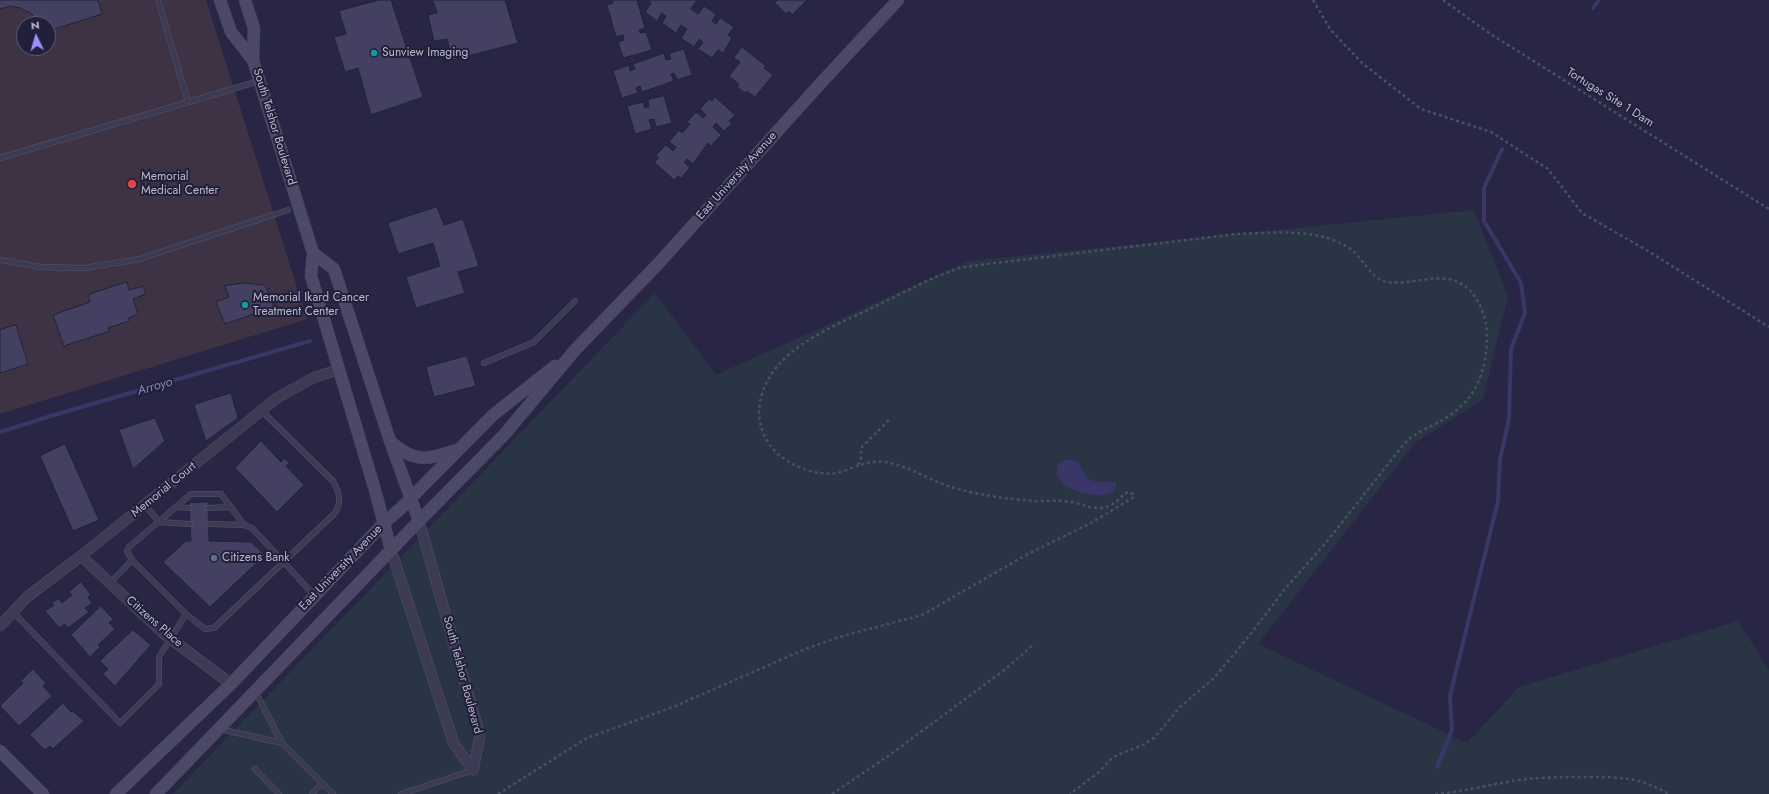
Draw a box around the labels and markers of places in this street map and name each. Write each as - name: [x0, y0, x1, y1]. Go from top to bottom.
- place label: Sunview Imaging: [382, 46, 468, 60]
- marker: Sunview Imaging: [369, 48, 379, 58]
- place label: Memorial Medical Center: [141, 170, 219, 198]
- marker: Memorial Medical Center: [126, 178, 138, 190]
- place label: Memorial Ikard Cancer Treatment Center: [253, 291, 369, 319]
- marker: Memorial Ikard Cancer Treatment Center: [240, 300, 250, 310]
- place label: Citizens Bank: [222, 551, 290, 565]
- marker: Citizens Bank: [209, 553, 219, 563]

